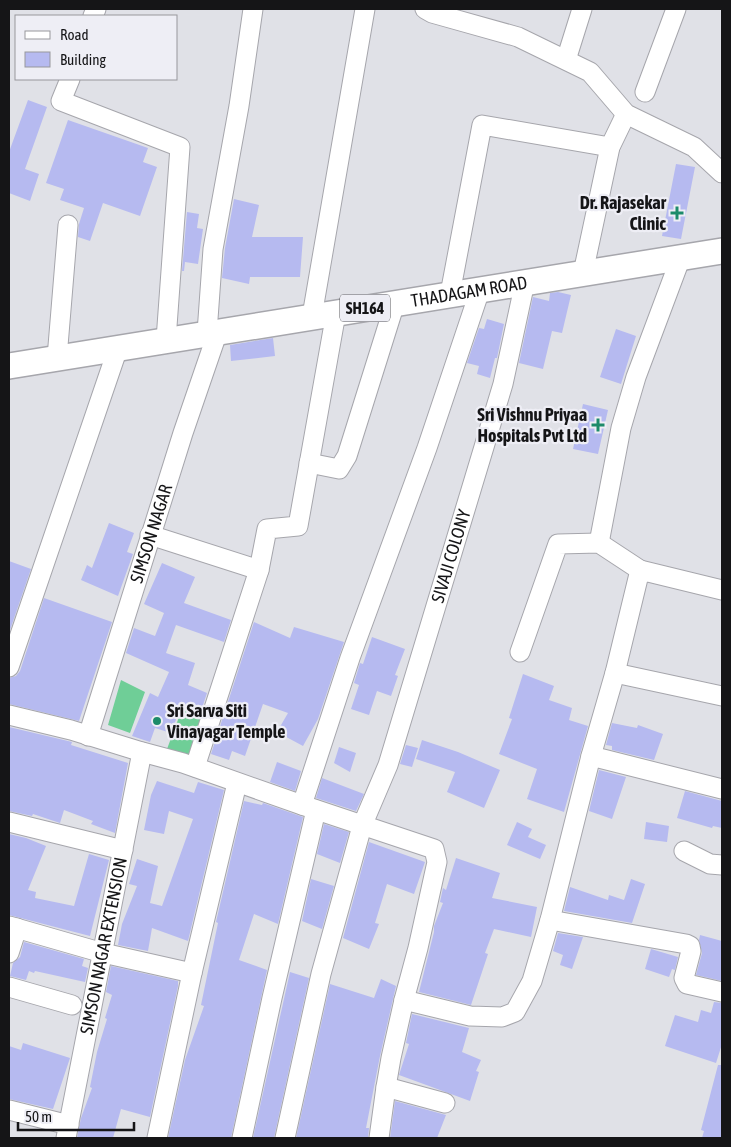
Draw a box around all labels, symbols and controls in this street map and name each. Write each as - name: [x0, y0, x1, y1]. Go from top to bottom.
- legend: [15, 15, 178, 80]
- text: Road: [60, 26, 89, 43]
- text: Building: [60, 51, 106, 68]
- place label: Dr. Rajasekar Clinic: [580, 192, 667, 234]
- marker: Dr. Rajasekar Clinic: [670, 206, 684, 220]
- street label: THADAGAM ROAD: [409, 272, 529, 311]
- road number: SH164: [340, 294, 390, 322]
- place label: Sri Vishnu Priyaa Hospitals Pvt Ltd: [477, 404, 587, 446]
- marker: Sri Vishnu Priyaa Hospitals Pvt Ltd: [591, 418, 605, 432]
- street label: SIMSON NAGAR: [126, 482, 176, 585]
- street label: SIVAJI COLONY: [427, 507, 475, 605]
- place label: Sri Sarva Siti Vinayagar Temple: [166, 700, 285, 742]
- marker: Sri Sarva Siti Vinayagar Temple: [151, 715, 163, 727]
- street label: SIMSON NAGAR EXTENSION: [76, 855, 131, 1036]
- scale bar: [18, 1100, 134, 1132]
- text: 50 m: [25, 1108, 52, 1125]

